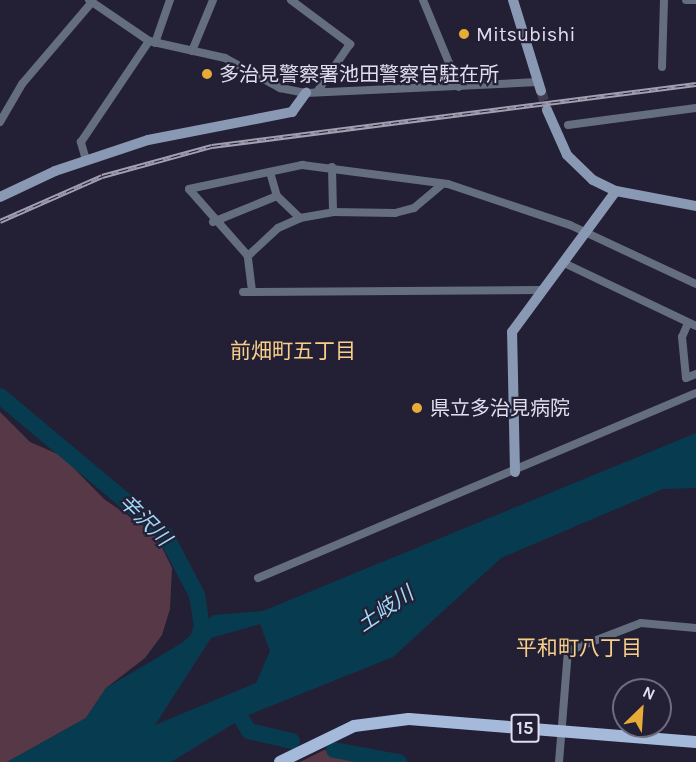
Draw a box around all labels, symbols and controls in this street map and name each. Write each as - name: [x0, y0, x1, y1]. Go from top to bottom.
- place label: Mitsubishi: [476, 22, 575, 46]
- marker: Mitsubishi: [457, 27, 471, 41]
- place label: 多治見警察署池田警察官駐在所: [219, 62, 499, 86]
- marker: 多治見警察署池田警察官駐在所: [200, 67, 214, 81]
- district label: 前畑町五丁目: [230, 338, 356, 364]
- place label: 県立多治見病院: [430, 396, 570, 420]
- marker: 県立多治見病院: [408, 399, 426, 417]
- water label: 辛沢川: [114, 489, 176, 551]
- water label: 土岐川: [352, 581, 418, 637]
- district label: 平和町八丁目: [516, 635, 642, 661]
- north arrow: [612, 678, 672, 738]
- text: N: [640, 682, 658, 704]
- road number: 15: [510, 713, 540, 743]

